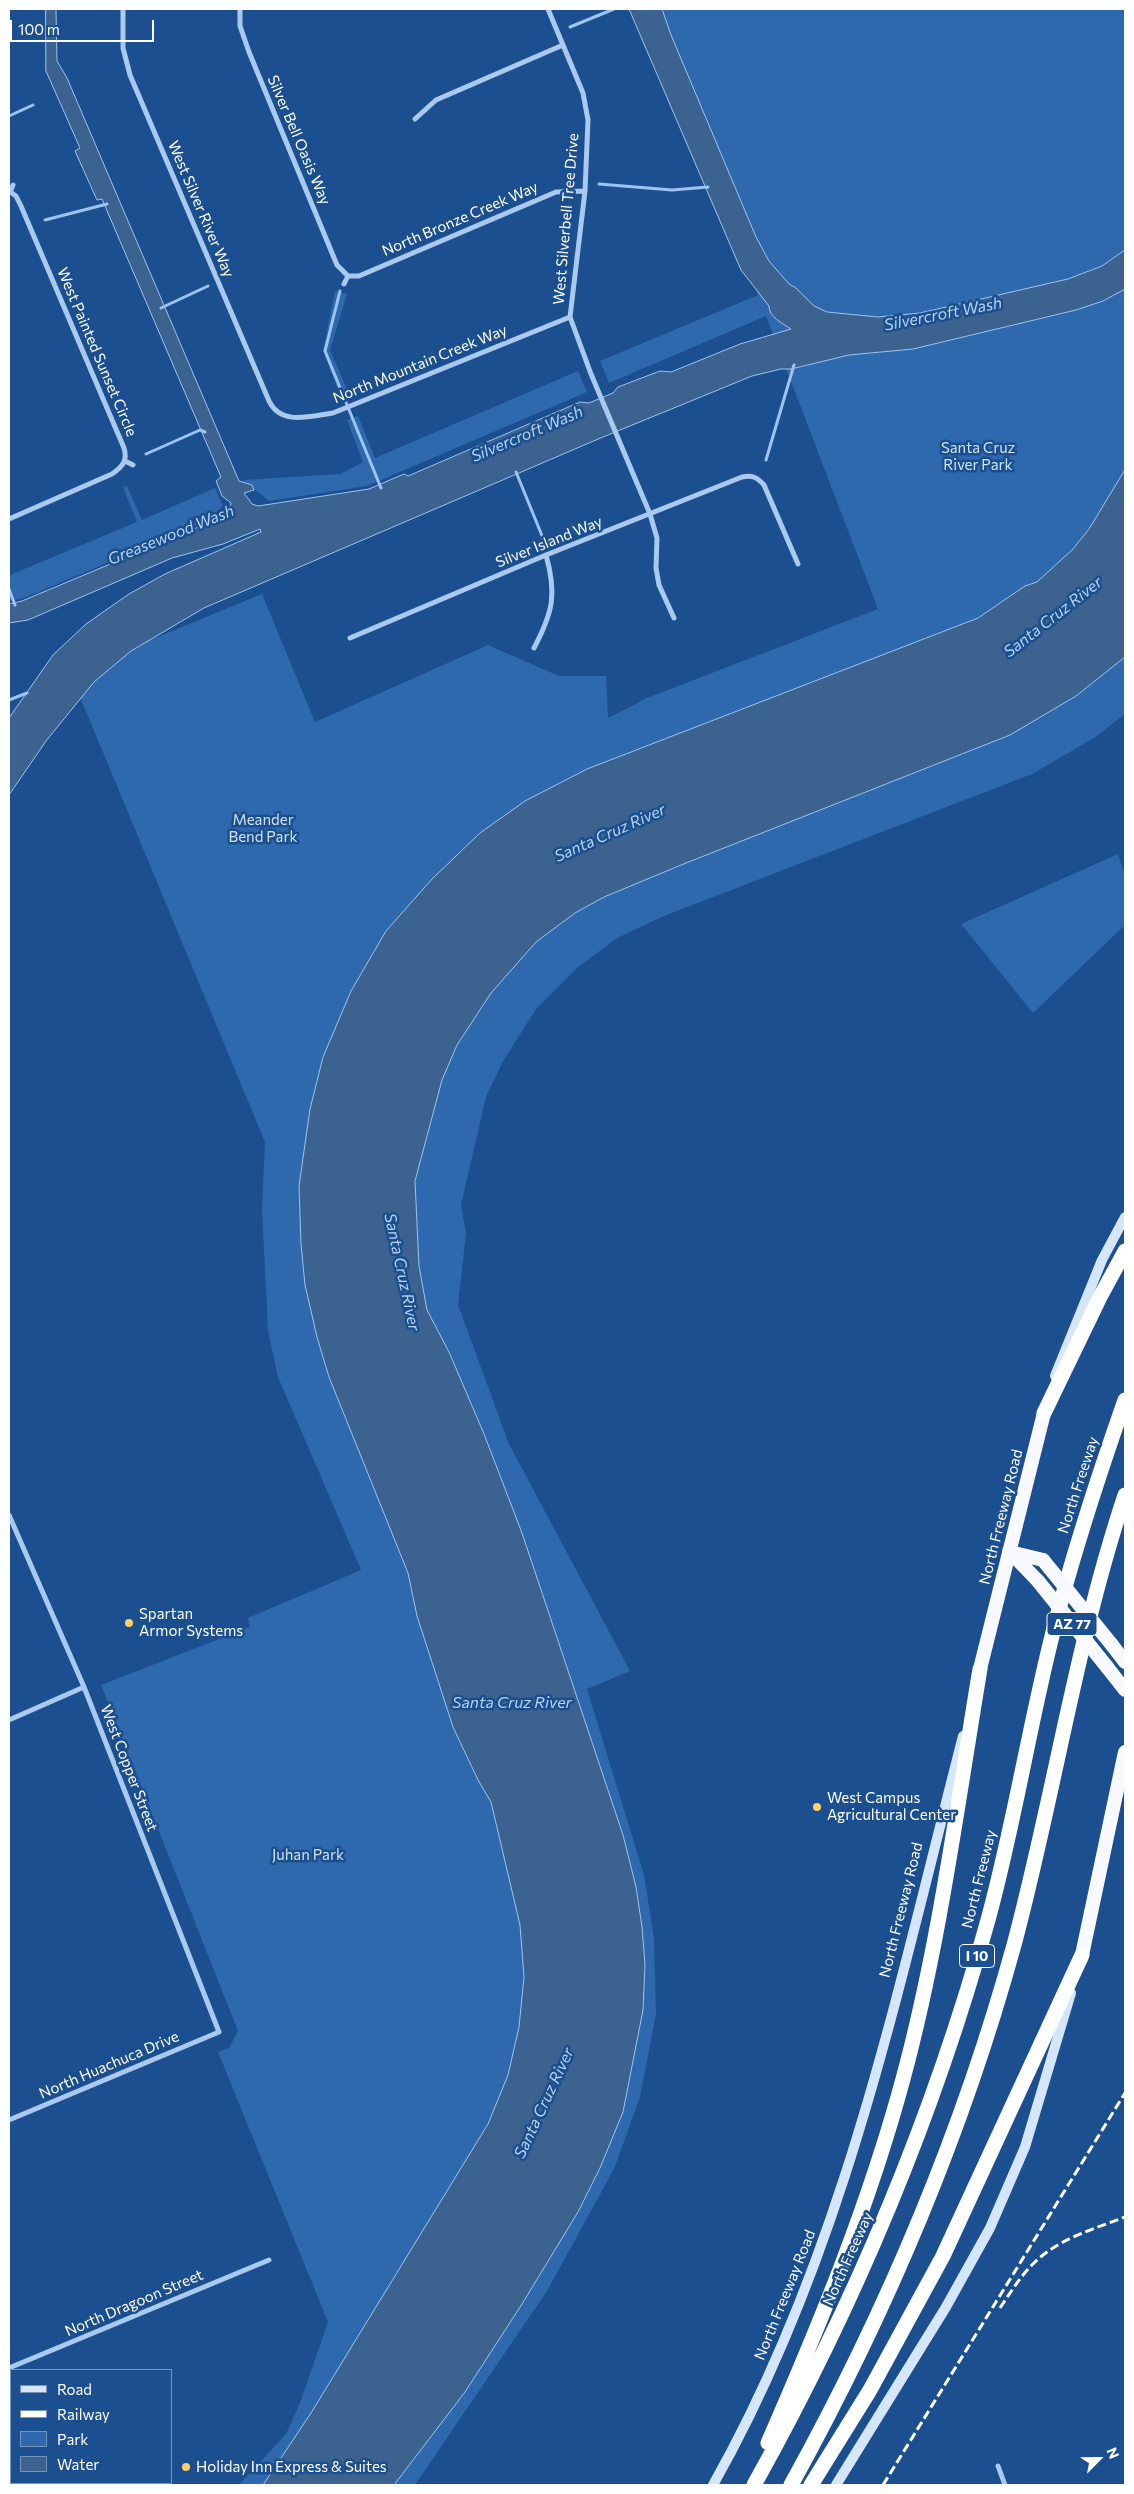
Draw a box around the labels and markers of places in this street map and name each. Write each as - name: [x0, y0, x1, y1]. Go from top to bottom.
- place label: Spartan Armor Systems: [139, 1605, 243, 1640]
- marker: Spartan Armor Systems: [123, 1617, 135, 1629]
- place label: West Campus Agricultural Center: [827, 1789, 956, 1824]
- marker: West Campus Agricultural Center: [811, 1801, 823, 1813]
- place label: Holiday Inn Express & Suites: [196, 2458, 387, 2476]
- marker: Holiday Inn Express & Suites: [180, 2461, 192, 2473]

